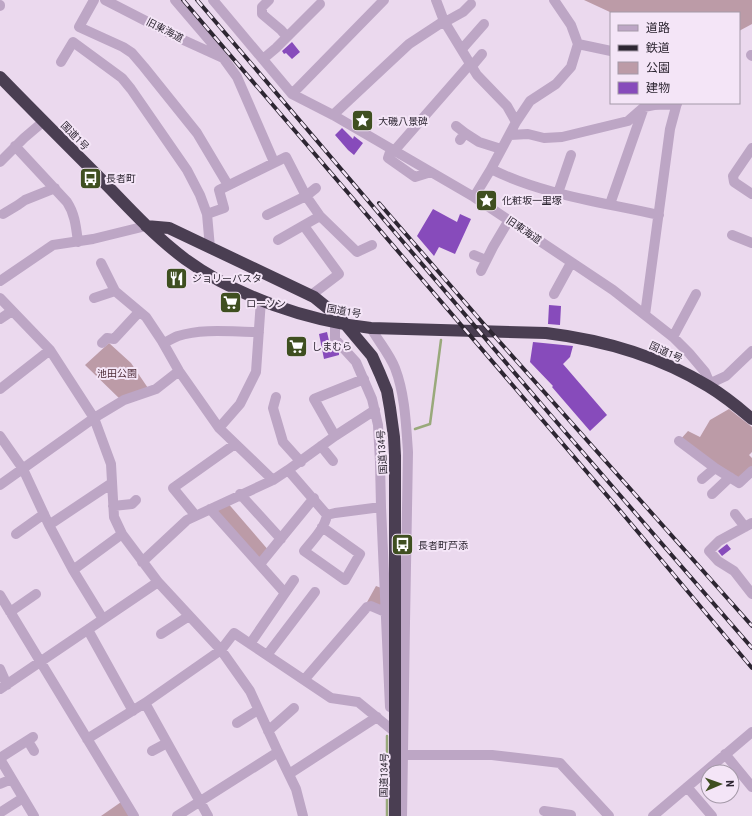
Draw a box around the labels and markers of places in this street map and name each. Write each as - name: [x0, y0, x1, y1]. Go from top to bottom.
- place icon: 大磯八景碑: [349, 108, 375, 134]
- place label: 大磯八景碑: [378, 116, 428, 127]
- bus stop icon: 長者町: [77, 165, 103, 191]
- place label: 長者町: [106, 173, 136, 184]
- place icon: 化粧坂一里塚: [474, 187, 500, 213]
- place label: 化粧坂一里塚: [502, 195, 562, 206]
- restaurant icon: ジョリーパスタ: [163, 265, 189, 291]
- place label: ジョリーパスタ: [192, 273, 262, 284]
- supermarket icon: ローソン: [218, 290, 244, 316]
- place label: ローソン: [246, 298, 286, 309]
- supermarket icon: しまむら: [283, 333, 309, 359]
- place label: しまむら: [312, 341, 352, 352]
- bus stop icon: 長者町芦添: [389, 532, 415, 558]
- place label: 長者町芦添: [418, 540, 468, 551]

